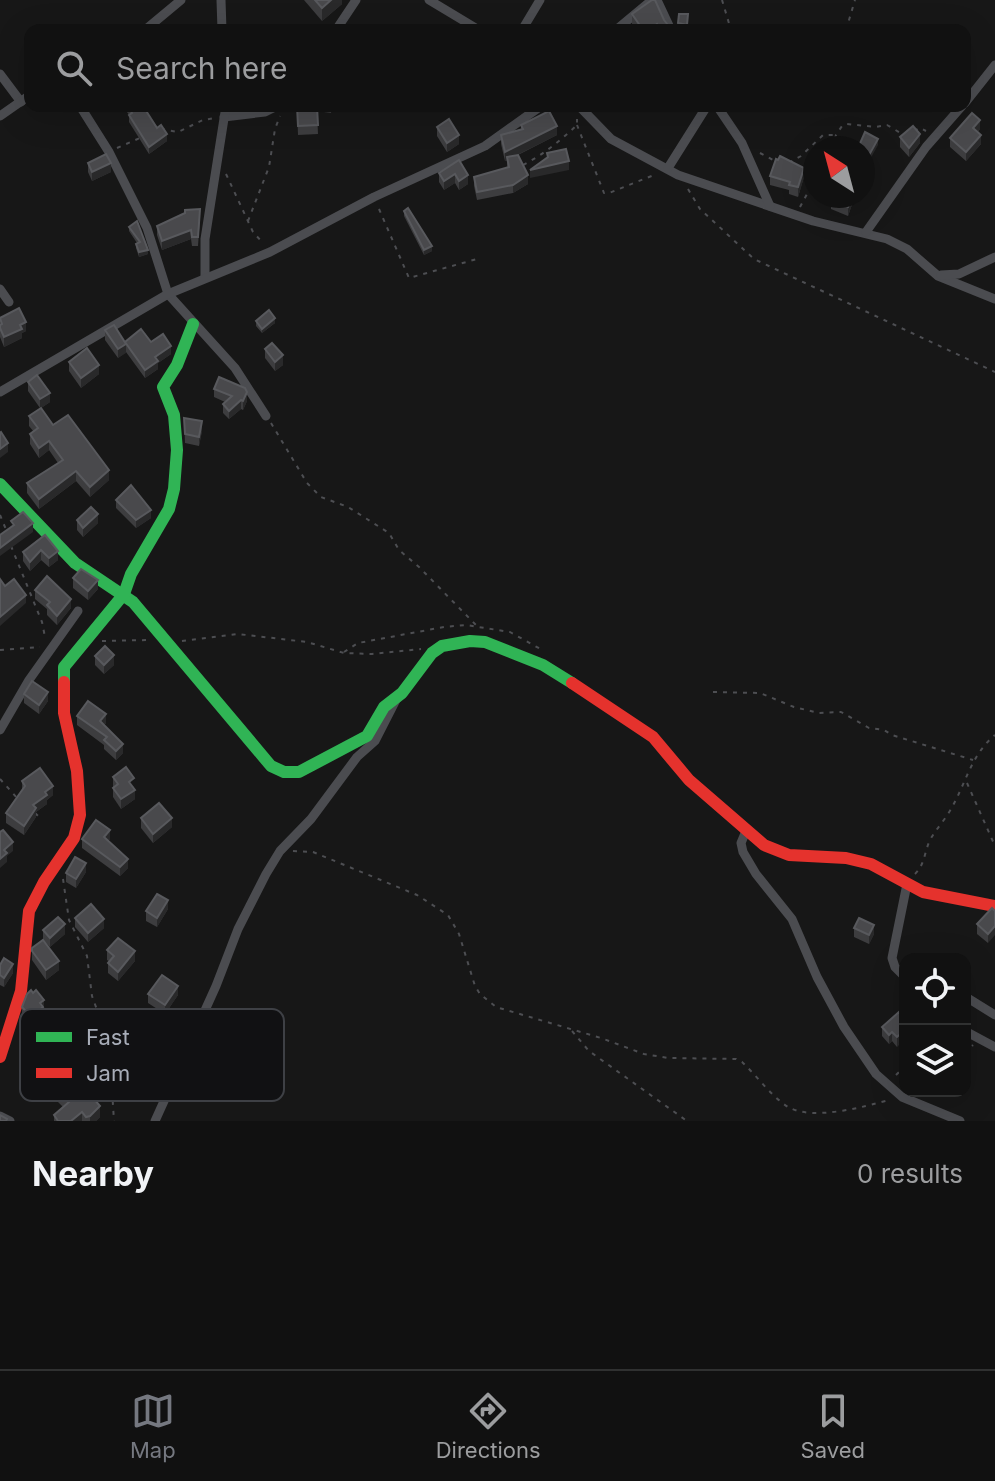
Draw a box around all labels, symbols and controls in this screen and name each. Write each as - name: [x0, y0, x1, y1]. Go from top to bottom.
- search box: [24, 24, 971, 112]
- icon: search: [52, 46, 96, 90]
- text: Search here: [116, 50, 288, 86]
- north arrow: [803, 136, 875, 208]
- map controls: [899, 953, 971, 1097]
- button: locate: [899, 953, 971, 1025]
- legend: [20, 1009, 284, 1101]
- text: Fast: [86, 1024, 130, 1050]
- button: layers: [899, 1025, 971, 1097]
- text: Jam: [86, 1060, 130, 1086]
- text: Nearby: [32, 1153, 154, 1194]
- text: 0 results: [857, 1158, 963, 1189]
- tab: Map: [130, 1389, 176, 1463]
- tab: Directions: [436, 1389, 541, 1463]
- tab: Saved: [801, 1389, 865, 1463]

